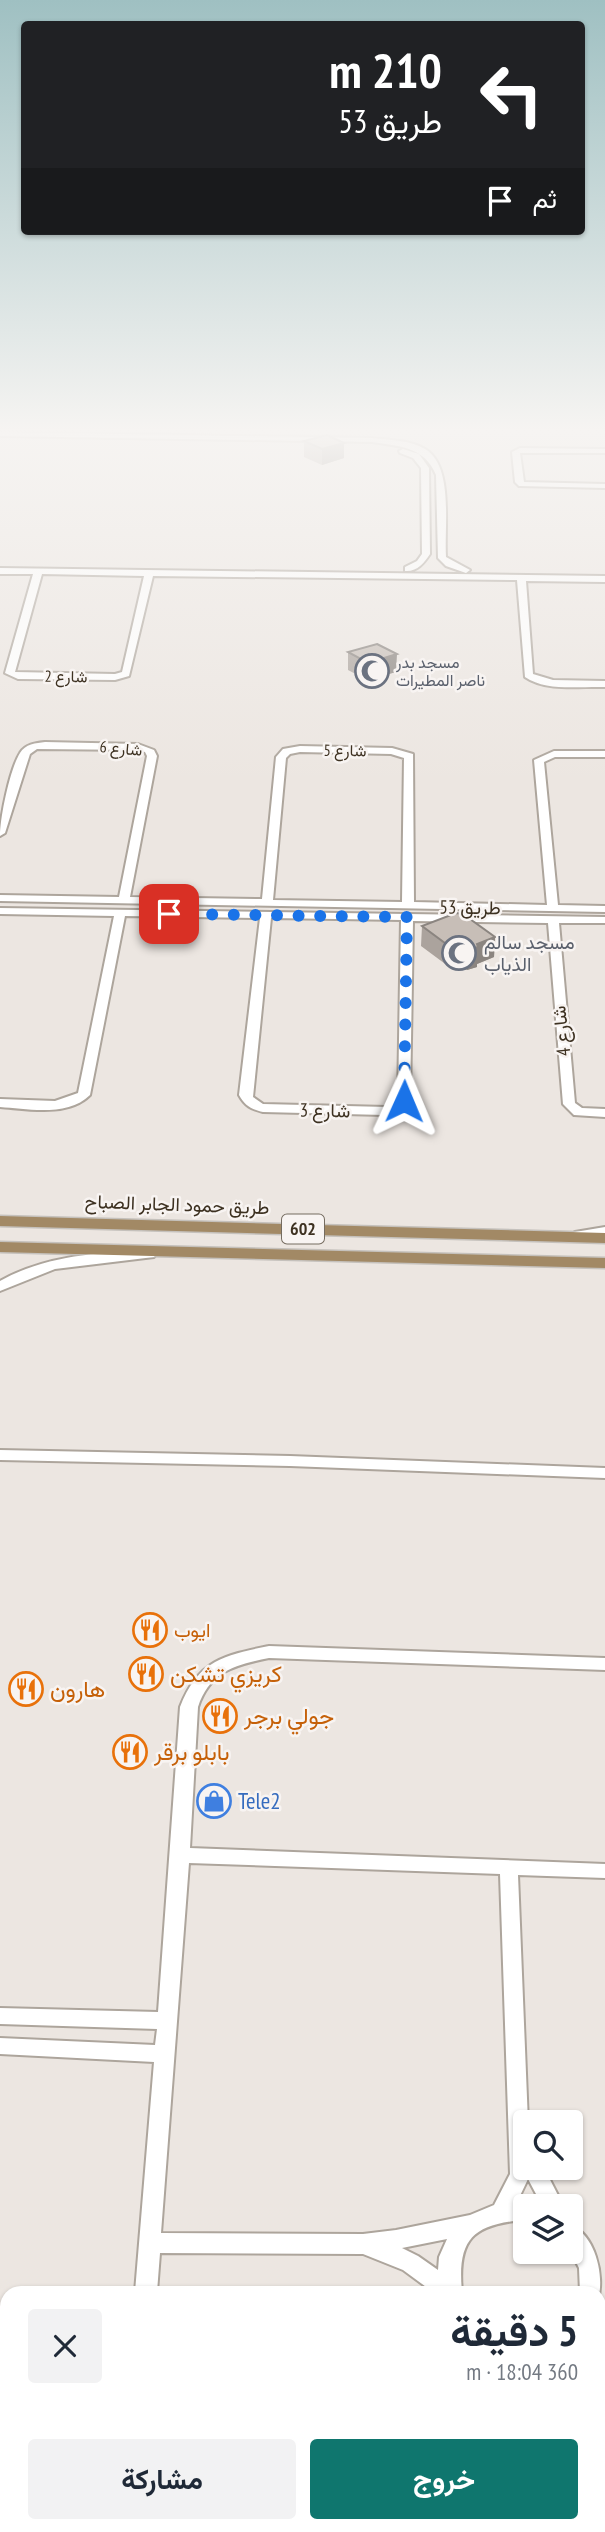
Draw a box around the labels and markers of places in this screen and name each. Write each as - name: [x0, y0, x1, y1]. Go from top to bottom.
- mosque icon: مسجد بدر ناصر المطيرات: [353, 652, 391, 690]
- place label: مسجد بدر ناصر المطيرات: [395, 652, 485, 691]
- pin: [139, 884, 199, 944]
- place label: مسجد سالم الذياب: [484, 930, 575, 976]
- mosque icon: مسجد سالم الذياب: [440, 934, 478, 972]
- restaurant icon: ايوب: [131, 1611, 169, 1649]
- place label: ايوب: [174, 1618, 210, 1642]
- restaurant icon: كريزي تشكن: [127, 1655, 165, 1693]
- place label: كريزي تشكن: [170, 1659, 282, 1693]
- restaurant icon: هارون: [7, 1670, 45, 1708]
- place label: هارون: [50, 1674, 105, 1704]
- restaurant icon: جولي برجر: [201, 1697, 239, 1735]
- place label: جولي برجر: [243, 1701, 334, 1735]
- restaurant icon: بابلو برقر: [111, 1733, 149, 1771]
- place label: بابلو برقر: [153, 1737, 230, 1767]
- shop icon: Tele2: [195, 1782, 233, 1820]
- place label: Tele2: [238, 1786, 281, 1815]

